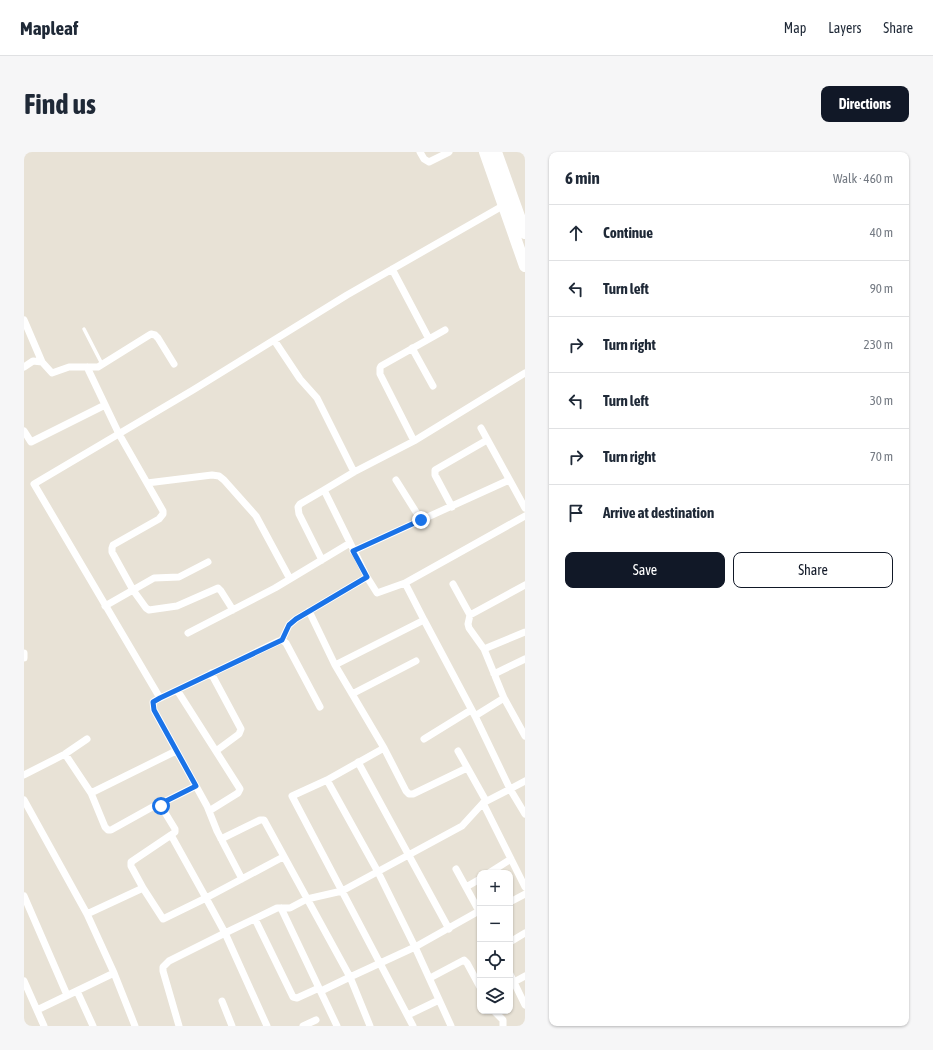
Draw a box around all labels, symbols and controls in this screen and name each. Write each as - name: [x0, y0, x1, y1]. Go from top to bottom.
- text: Mapleaf: [20, 17, 78, 39]
- text: Map: [784, 20, 806, 36]
- text: Layers: [828, 20, 861, 36]
- text: Share: [883, 20, 913, 36]
- button: Directions: [821, 86, 909, 122]
- text: Find us: [24, 88, 96, 120]
- text: 6 min: [565, 168, 600, 188]
- text: Walk · 460 m: [833, 171, 893, 186]
- icon: ahead: [565, 222, 587, 244]
- text: Continue: [603, 224, 653, 241]
- text: 40 m: [870, 225, 893, 240]
- icon: left: [565, 278, 587, 300]
- text: Turn left: [603, 280, 649, 297]
- text: 90 m: [870, 281, 893, 296]
- icon: right: [565, 334, 587, 356]
- text: Turn right: [603, 336, 656, 353]
- text: 230 m: [864, 337, 893, 352]
- icon: left: [565, 390, 587, 412]
- text: Turn left: [603, 392, 649, 409]
- text: 30 m: [870, 393, 893, 408]
- icon: right: [565, 446, 587, 468]
- text: Turn right: [603, 448, 656, 465]
- text: 70 m: [870, 449, 893, 464]
- icon: arrive: [565, 502, 587, 524]
- text: Arrive at destination: [603, 504, 714, 521]
- route end: [412, 511, 430, 529]
- button: Save: [565, 552, 725, 588]
- button: Share: [733, 552, 893, 588]
- route start: [152, 797, 170, 815]
- map controls: [477, 870, 513, 1014]
- button: +: [477, 870, 513, 906]
- button: −: [477, 906, 513, 942]
- button: locate: [477, 942, 513, 978]
- button: layers: [477, 978, 513, 1014]

